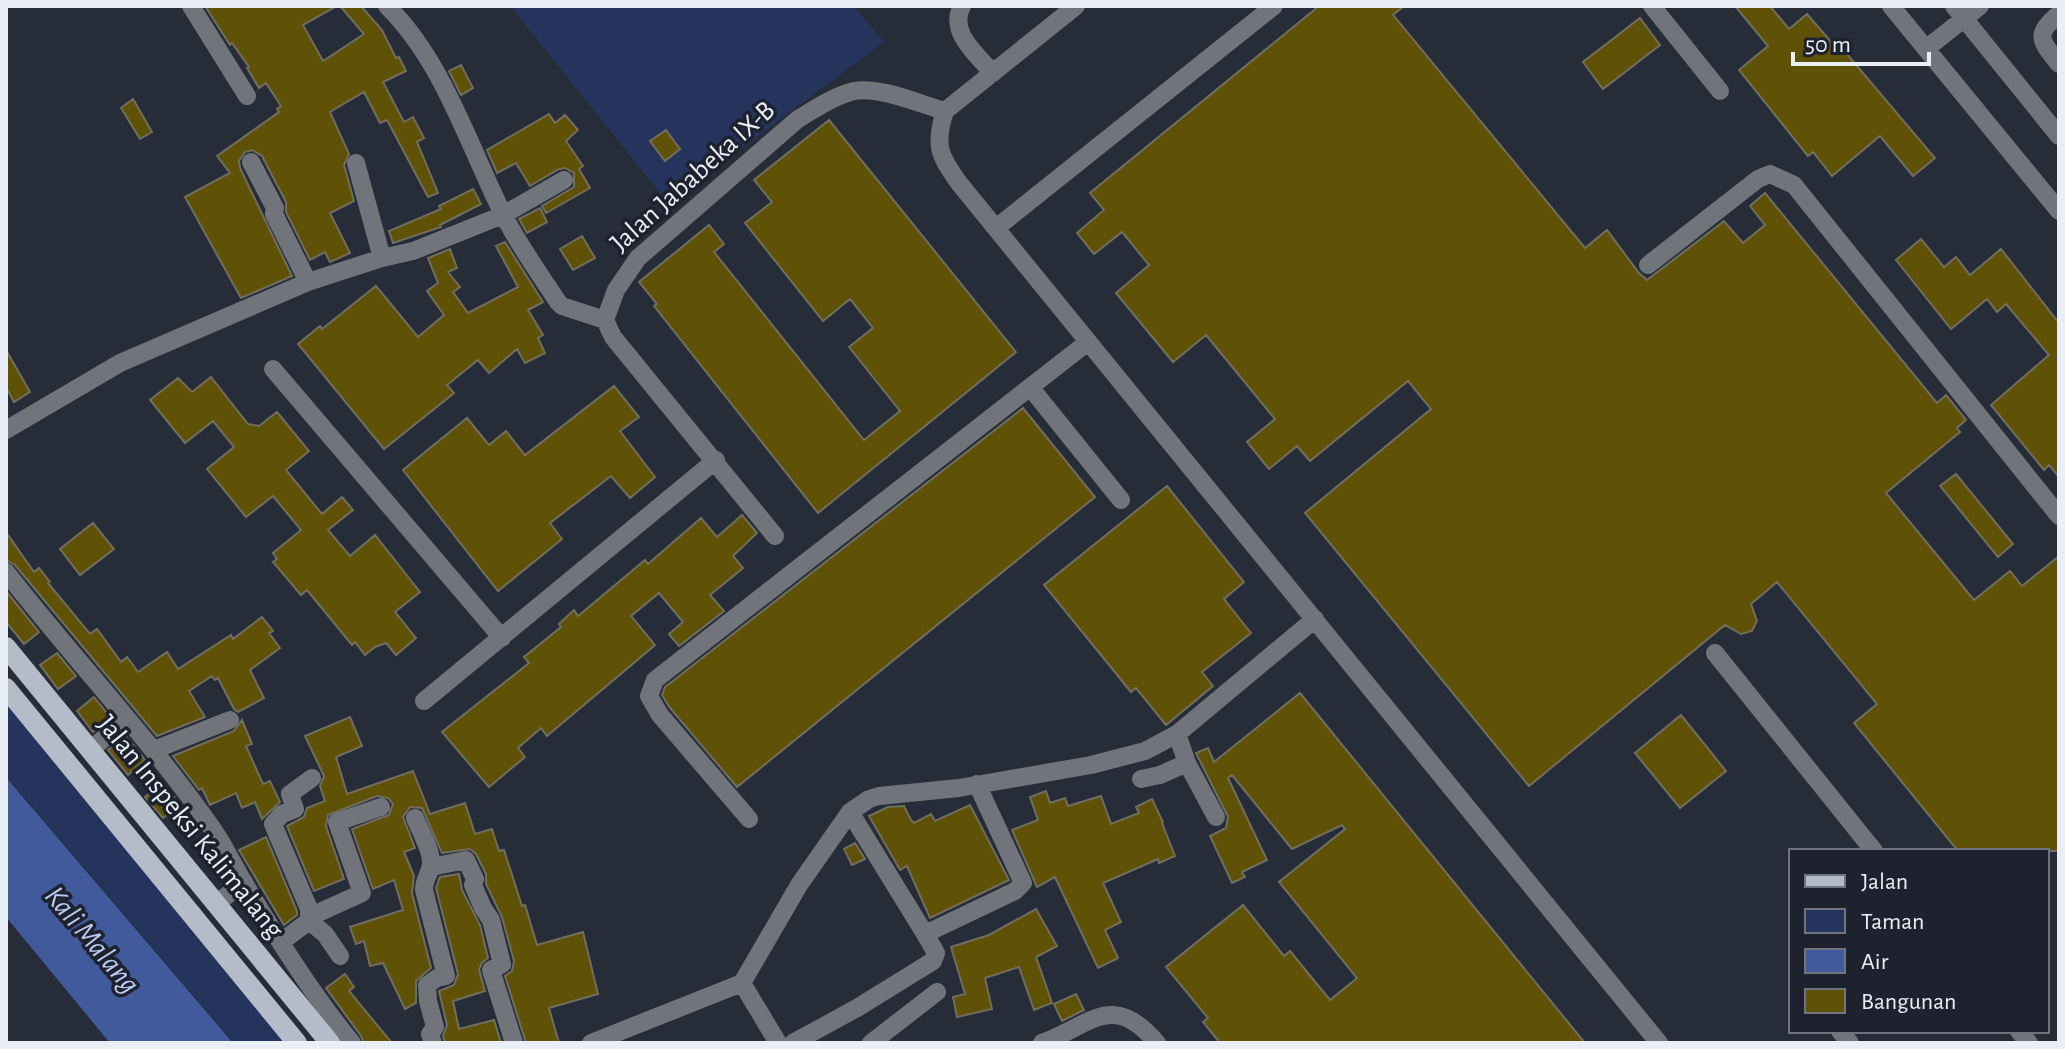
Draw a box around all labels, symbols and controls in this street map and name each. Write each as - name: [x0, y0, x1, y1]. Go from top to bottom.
- scale bar: [1793, 16, 1929, 66]
- text: 50 m: [1805, 33, 1851, 57]
- street label: Jalan Jababeka IX-B: [605, 96, 781, 258]
- street label: Jalan Inspeksi Kalimalang: [92, 710, 289, 944]
- legend: [1789, 849, 2049, 1033]
- text: Jalan: [1861, 870, 1908, 894]
- water label: Kali Malang: [39, 881, 145, 999]
- text: Taman: [1861, 910, 1924, 934]
- text: Air: [1861, 950, 1889, 974]
- text: Bangunan: [1861, 990, 1956, 1014]

